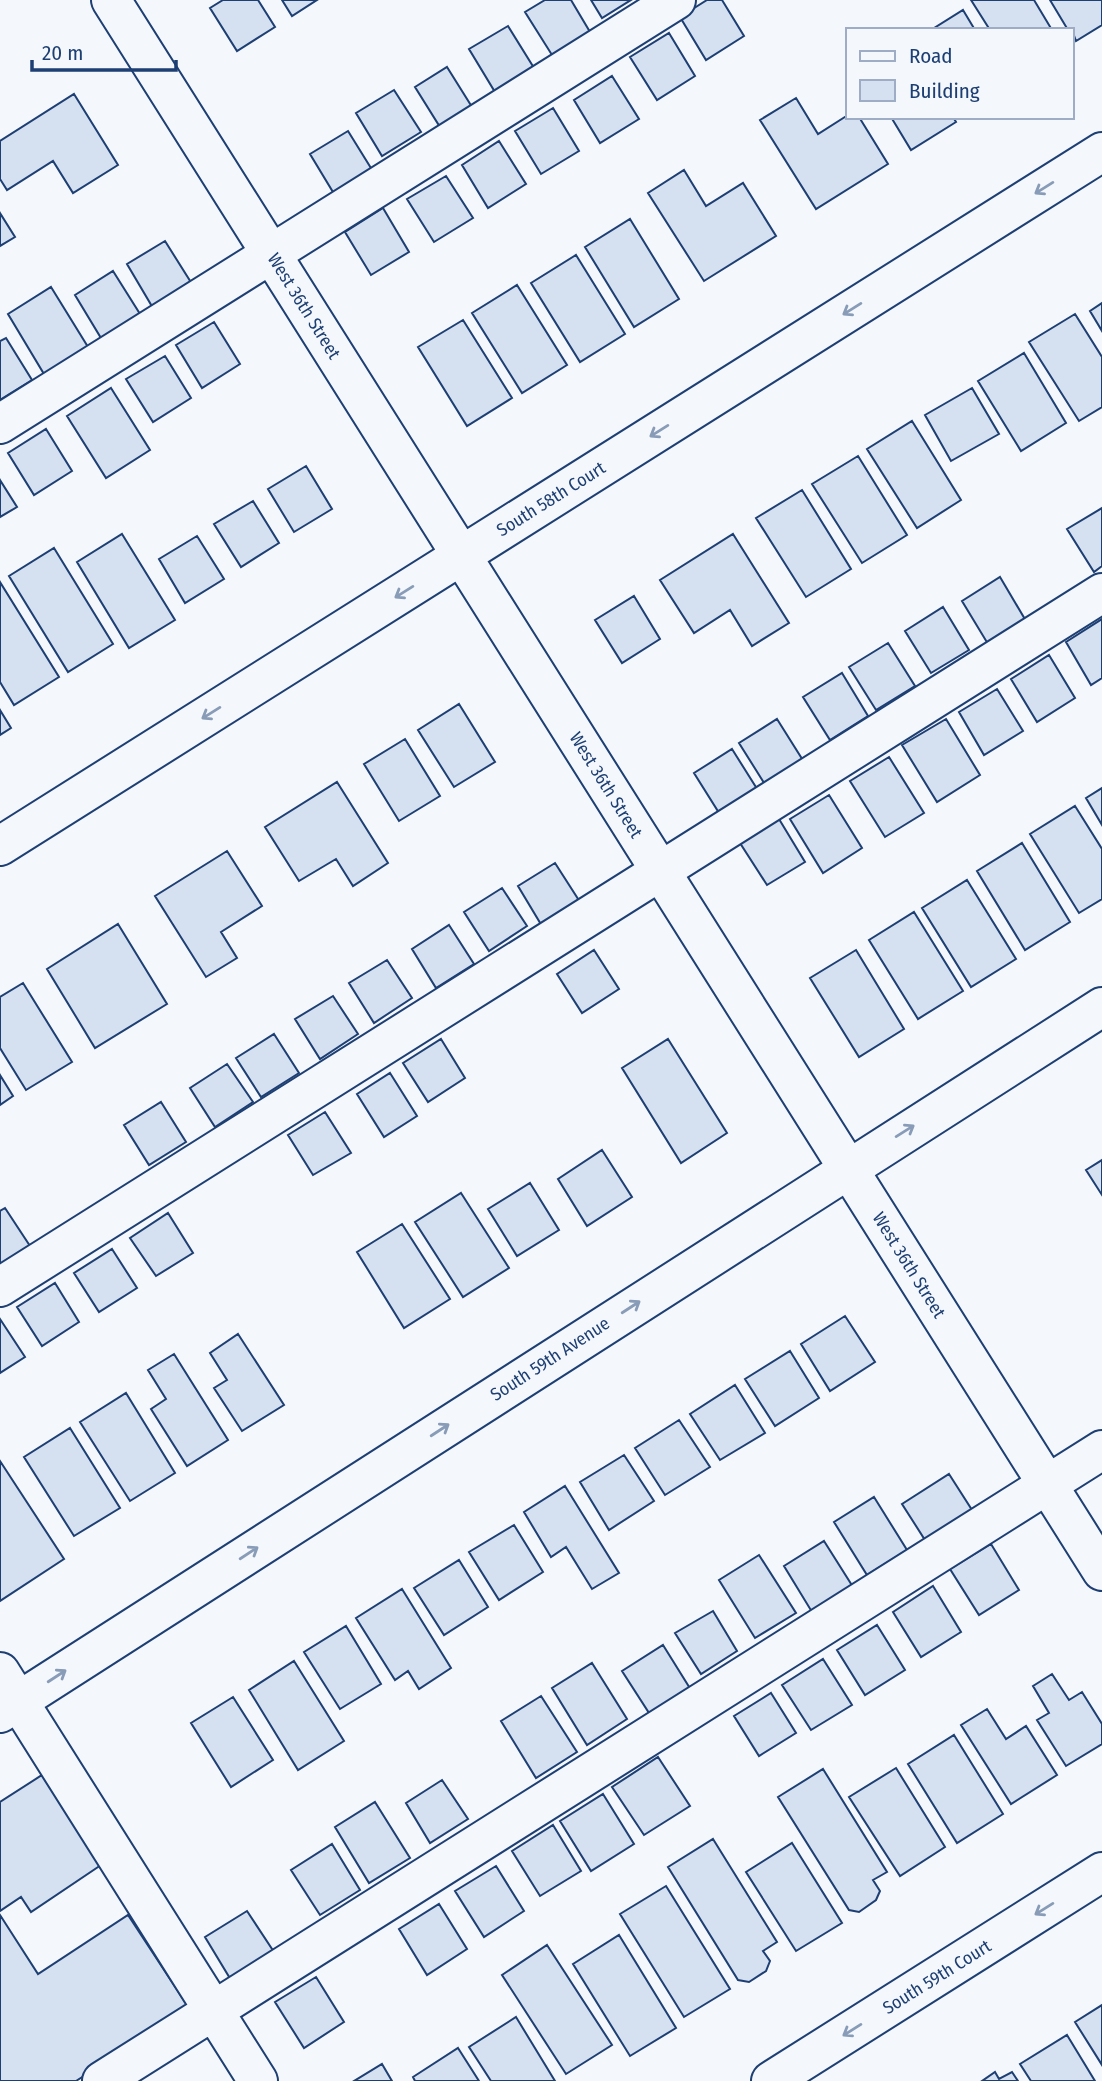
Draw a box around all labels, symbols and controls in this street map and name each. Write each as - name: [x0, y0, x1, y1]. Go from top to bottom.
- scale bar: [32, 28, 175, 72]
- legend: [846, 28, 1074, 119]
- text: 20 m: [42, 40, 83, 66]
- text: Road: [909, 43, 953, 69]
- text: Building: [909, 78, 980, 104]
- one-way arrow: [1035, 182, 1055, 196]
- street label: West 36th Street: [263, 249, 345, 363]
- one-way arrow: [842, 303, 862, 317]
- one-way arrow: [650, 423, 669, 438]
- street label: South 58th Court: [493, 457, 610, 541]
- one-way arrow: [394, 585, 414, 599]
- one-way arrow: [202, 707, 222, 721]
- street label: West 36th Street: [565, 728, 647, 842]
- one-way arrow: [895, 1124, 915, 1138]
- street label: West 36th Street: [868, 1208, 950, 1322]
- one-way arrow: [621, 1299, 641, 1313]
- street label: South 59th Avenue: [486, 1312, 614, 1406]
- one-way arrow: [430, 1423, 449, 1437]
- one-way arrow: [238, 1546, 258, 1560]
- one-way arrow: [47, 1669, 67, 1683]
- one-way arrow: [1035, 1902, 1055, 1916]
- street label: South 59th Court: [879, 1935, 995, 2019]
- one-way arrow: [843, 2023, 862, 2037]

